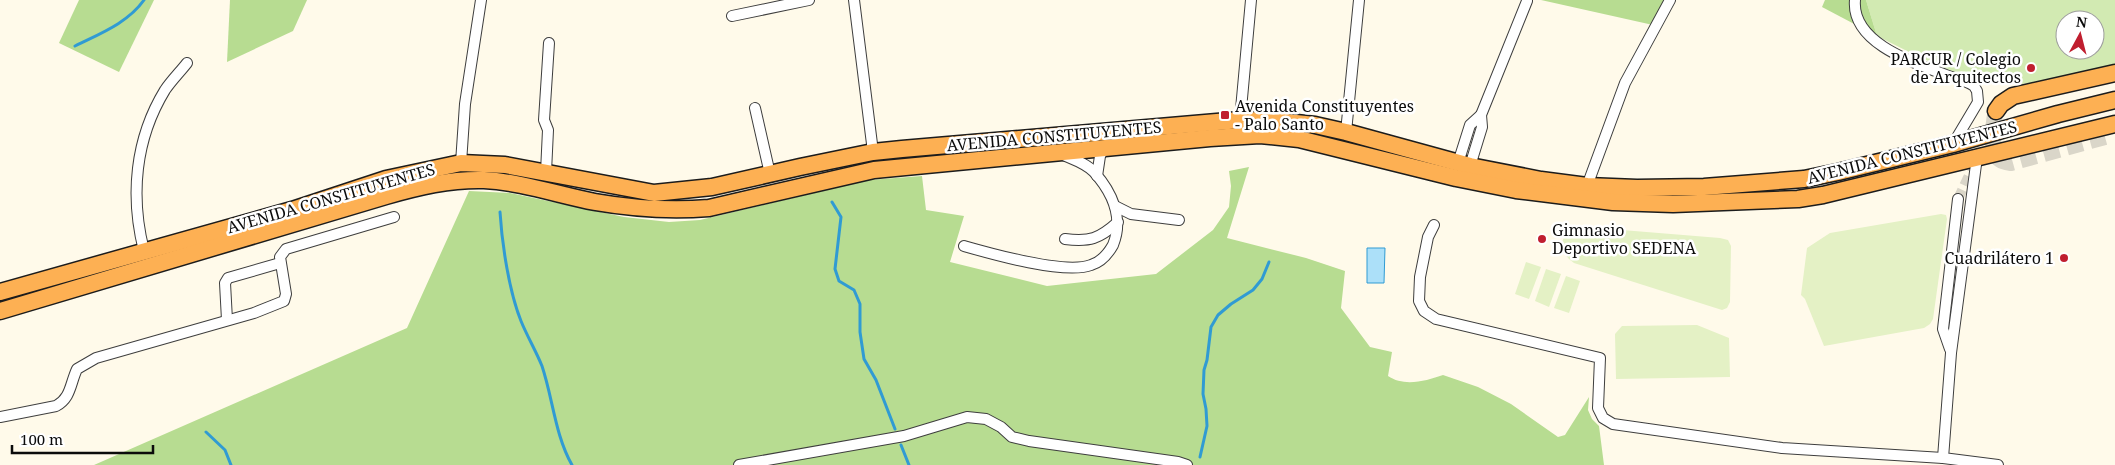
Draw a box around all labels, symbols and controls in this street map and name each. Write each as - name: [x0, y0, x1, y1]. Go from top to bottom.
- north arrow: [2055, 10, 2105, 60]
- text: N: [2075, 11, 2088, 32]
- place label: PARCUR / Colegio de Arquitectos: [1890, 48, 2021, 88]
- marker: PARCUR / Colegio de Arquitectos: [2025, 62, 2037, 74]
- place label: Avenida Constituyentes - Palo Santo: [1235, 95, 1414, 135]
- marker: Avenida Constituyentes - Palo Santo: [1219, 109, 1231, 121]
- street label: AVENIDA CONSTITUYENTES: [1805, 115, 2019, 189]
- street label: AVENIDA CONSTITUYENTES: [946, 116, 1162, 156]
- street label: AVENIDA CONSTITUYENTES: [224, 158, 438, 238]
- place label: Gimnasio Deportivo SEDENA: [1552, 219, 1697, 259]
- marker: Gimnasio Deportivo SEDENA: [1536, 233, 1548, 245]
- place label: Cuadrilátero 1: [1944, 247, 2054, 269]
- marker: Cuadrilátero 1: [2058, 252, 2070, 264]
- scale bar: [12, 422, 154, 454]
- text: 100 m: [20, 429, 63, 449]

